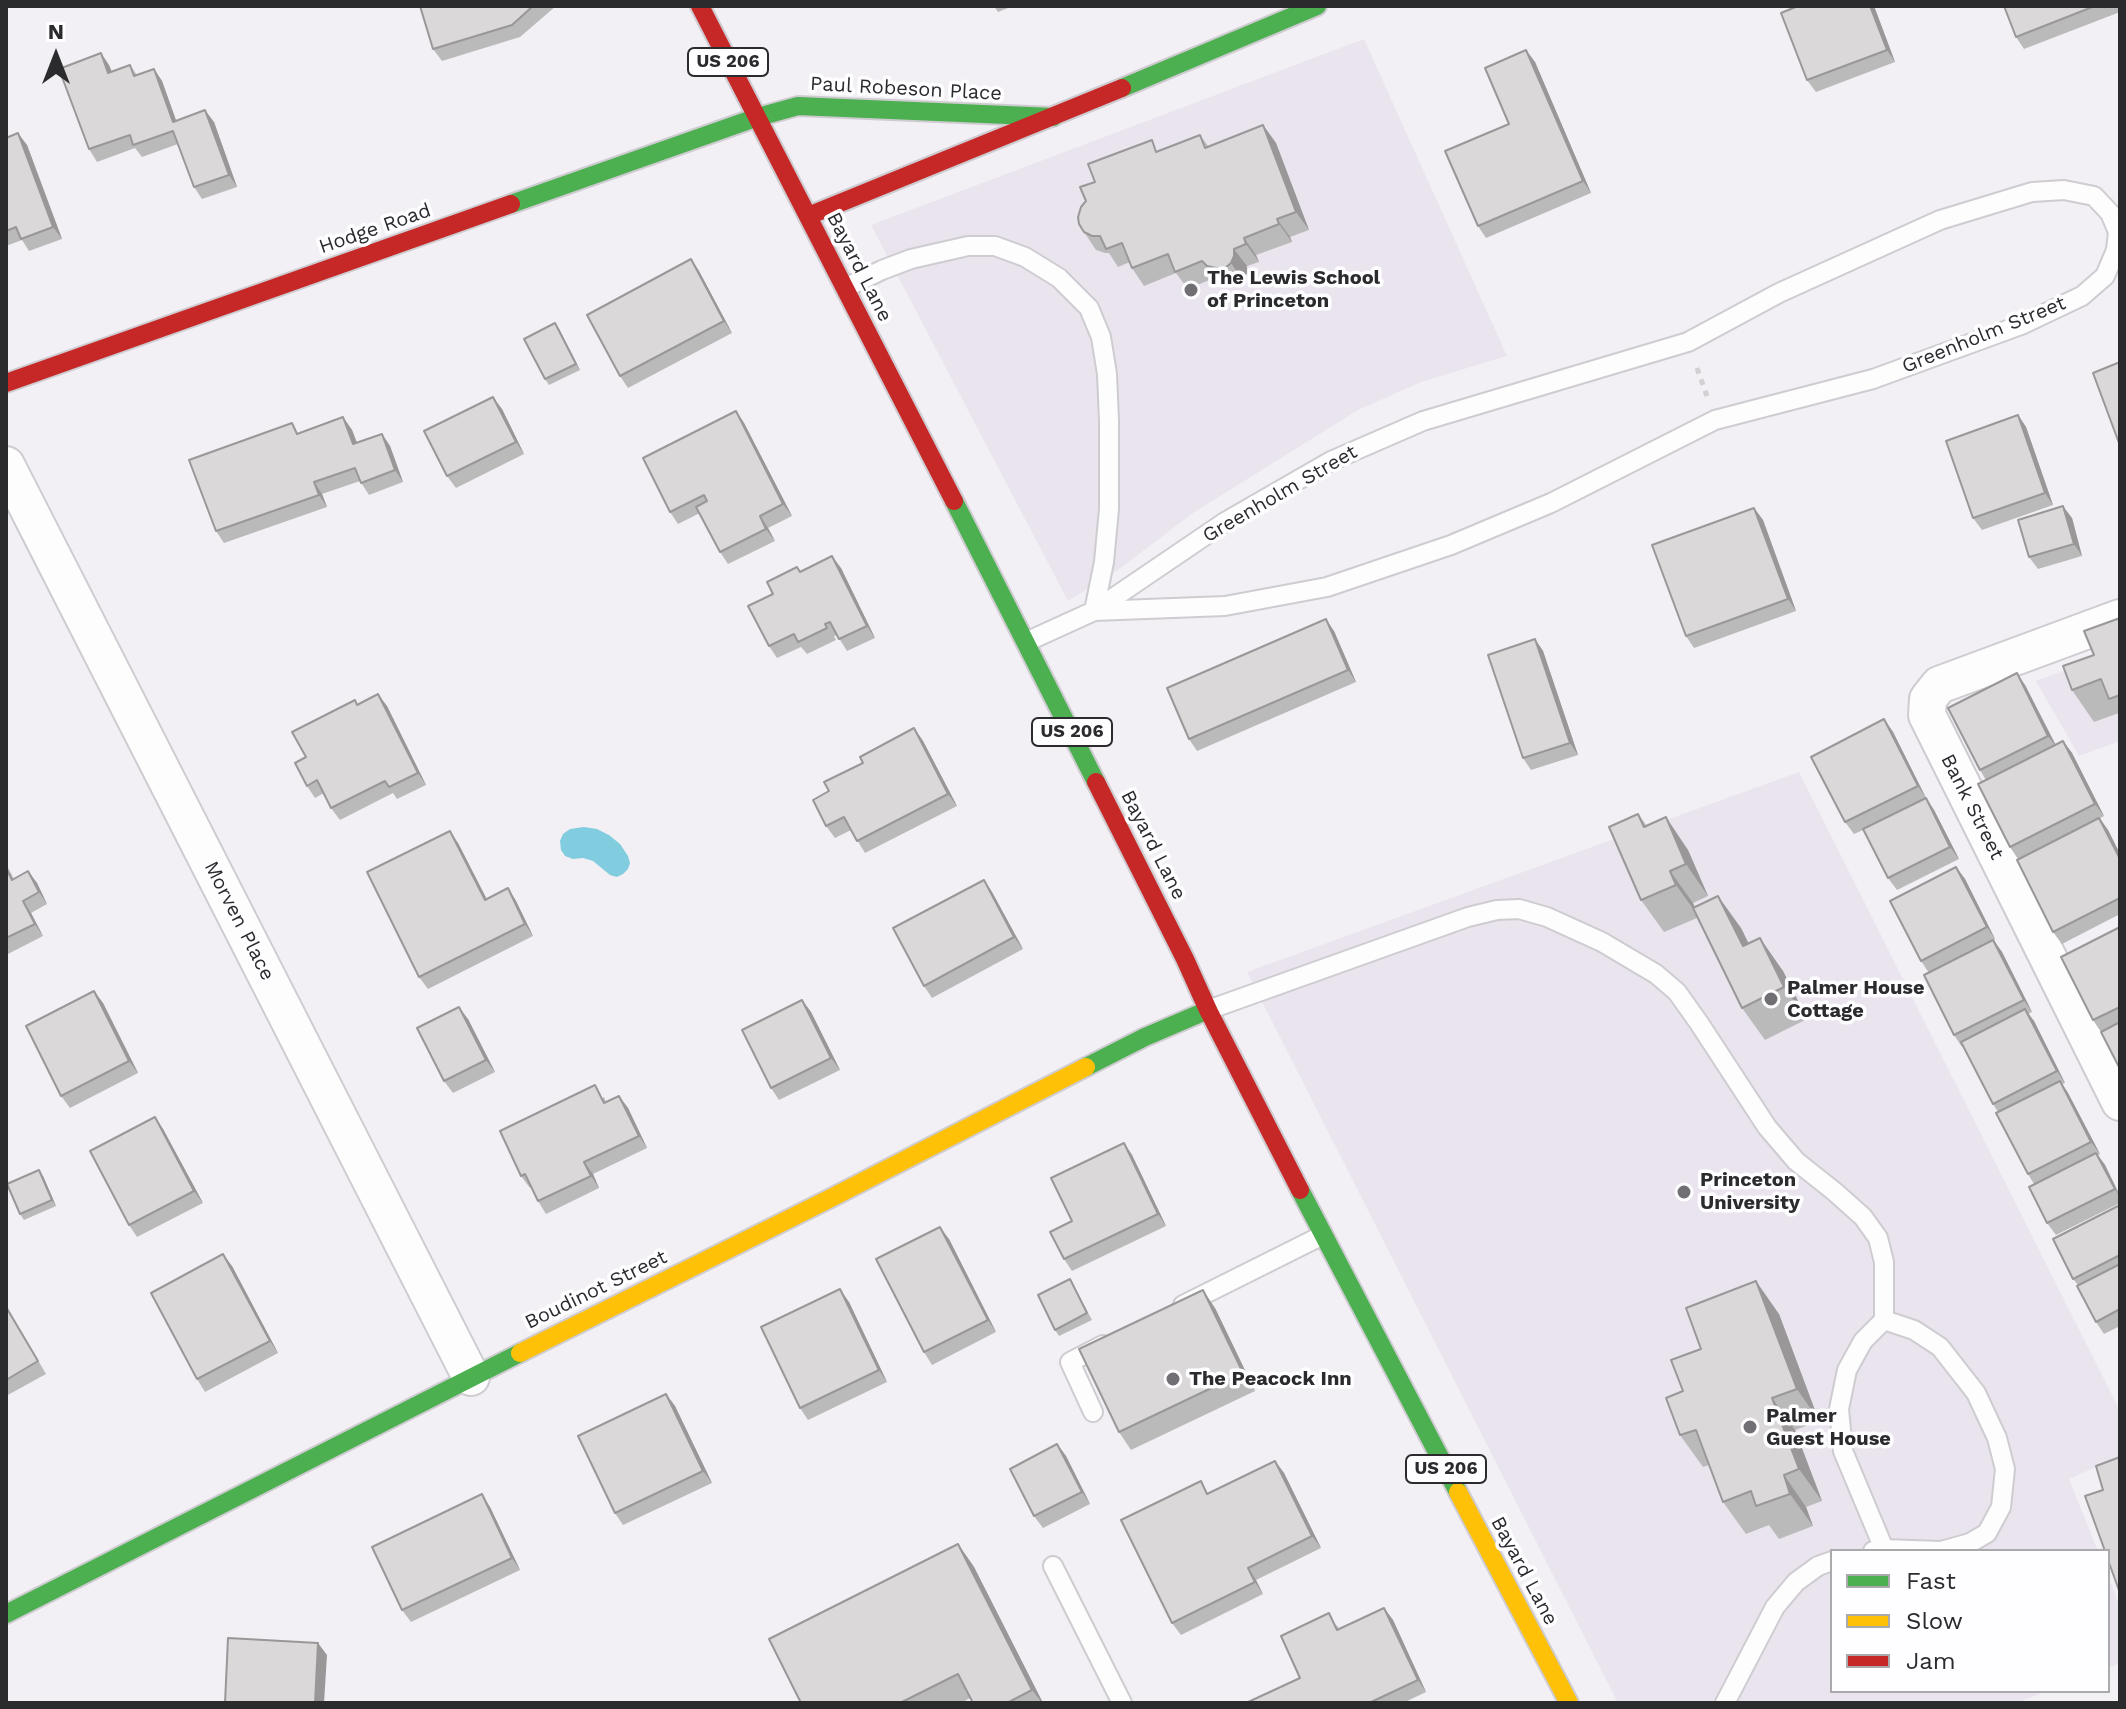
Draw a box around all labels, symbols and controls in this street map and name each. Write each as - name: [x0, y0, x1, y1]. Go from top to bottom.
- north arrow: [16, 16, 96, 96]
- text: N: [48, 19, 64, 44]
- road number: US 206: [688, 48, 768, 76]
- street label: Paul Robeson Place: [810, 72, 1002, 106]
- street label: Hodge Road: [316, 199, 434, 259]
- street label: Bayard Lane: [821, 208, 897, 326]
- place label: The Lewis School of Princeton: [1207, 266, 1380, 313]
- marker: The Lewis School of Princeton: [1182, 281, 1200, 299]
- street label: Greenholm Street: [1899, 291, 2069, 379]
- street label: Greenholm Street: [1198, 440, 1362, 548]
- road number: US 206: [1032, 718, 1112, 746]
- street label: Bank Street: [1935, 750, 2009, 864]
- street label: Bayard Lane: [1115, 786, 1191, 904]
- street label: Morven Place: [199, 857, 279, 985]
- place label: Palmer House Cottage: [1787, 976, 1925, 1023]
- marker: Palmer House Cottage: [1762, 990, 1780, 1008]
- place label: Princeton University: [1700, 1168, 1800, 1215]
- marker: Princeton University: [1675, 1183, 1693, 1201]
- street label: Boudinot Street: [521, 1245, 671, 1335]
- place label: The Peacock Inn: [1189, 1367, 1352, 1391]
- marker: The Peacock Inn: [1164, 1370, 1182, 1388]
- place label: Palmer Guest House: [1766, 1404, 1891, 1451]
- marker: Palmer Guest House: [1741, 1418, 1759, 1436]
- road number: US 206: [1406, 1455, 1486, 1483]
- street label: Bayard Lane: [1485, 1513, 1563, 1629]
- legend: [1830, 1549, 2110, 1693]
- text: Fast: [1906, 1567, 1956, 1595]
- text: Slow: [1906, 1607, 1963, 1635]
- text: Jam: [1906, 1647, 1956, 1675]

